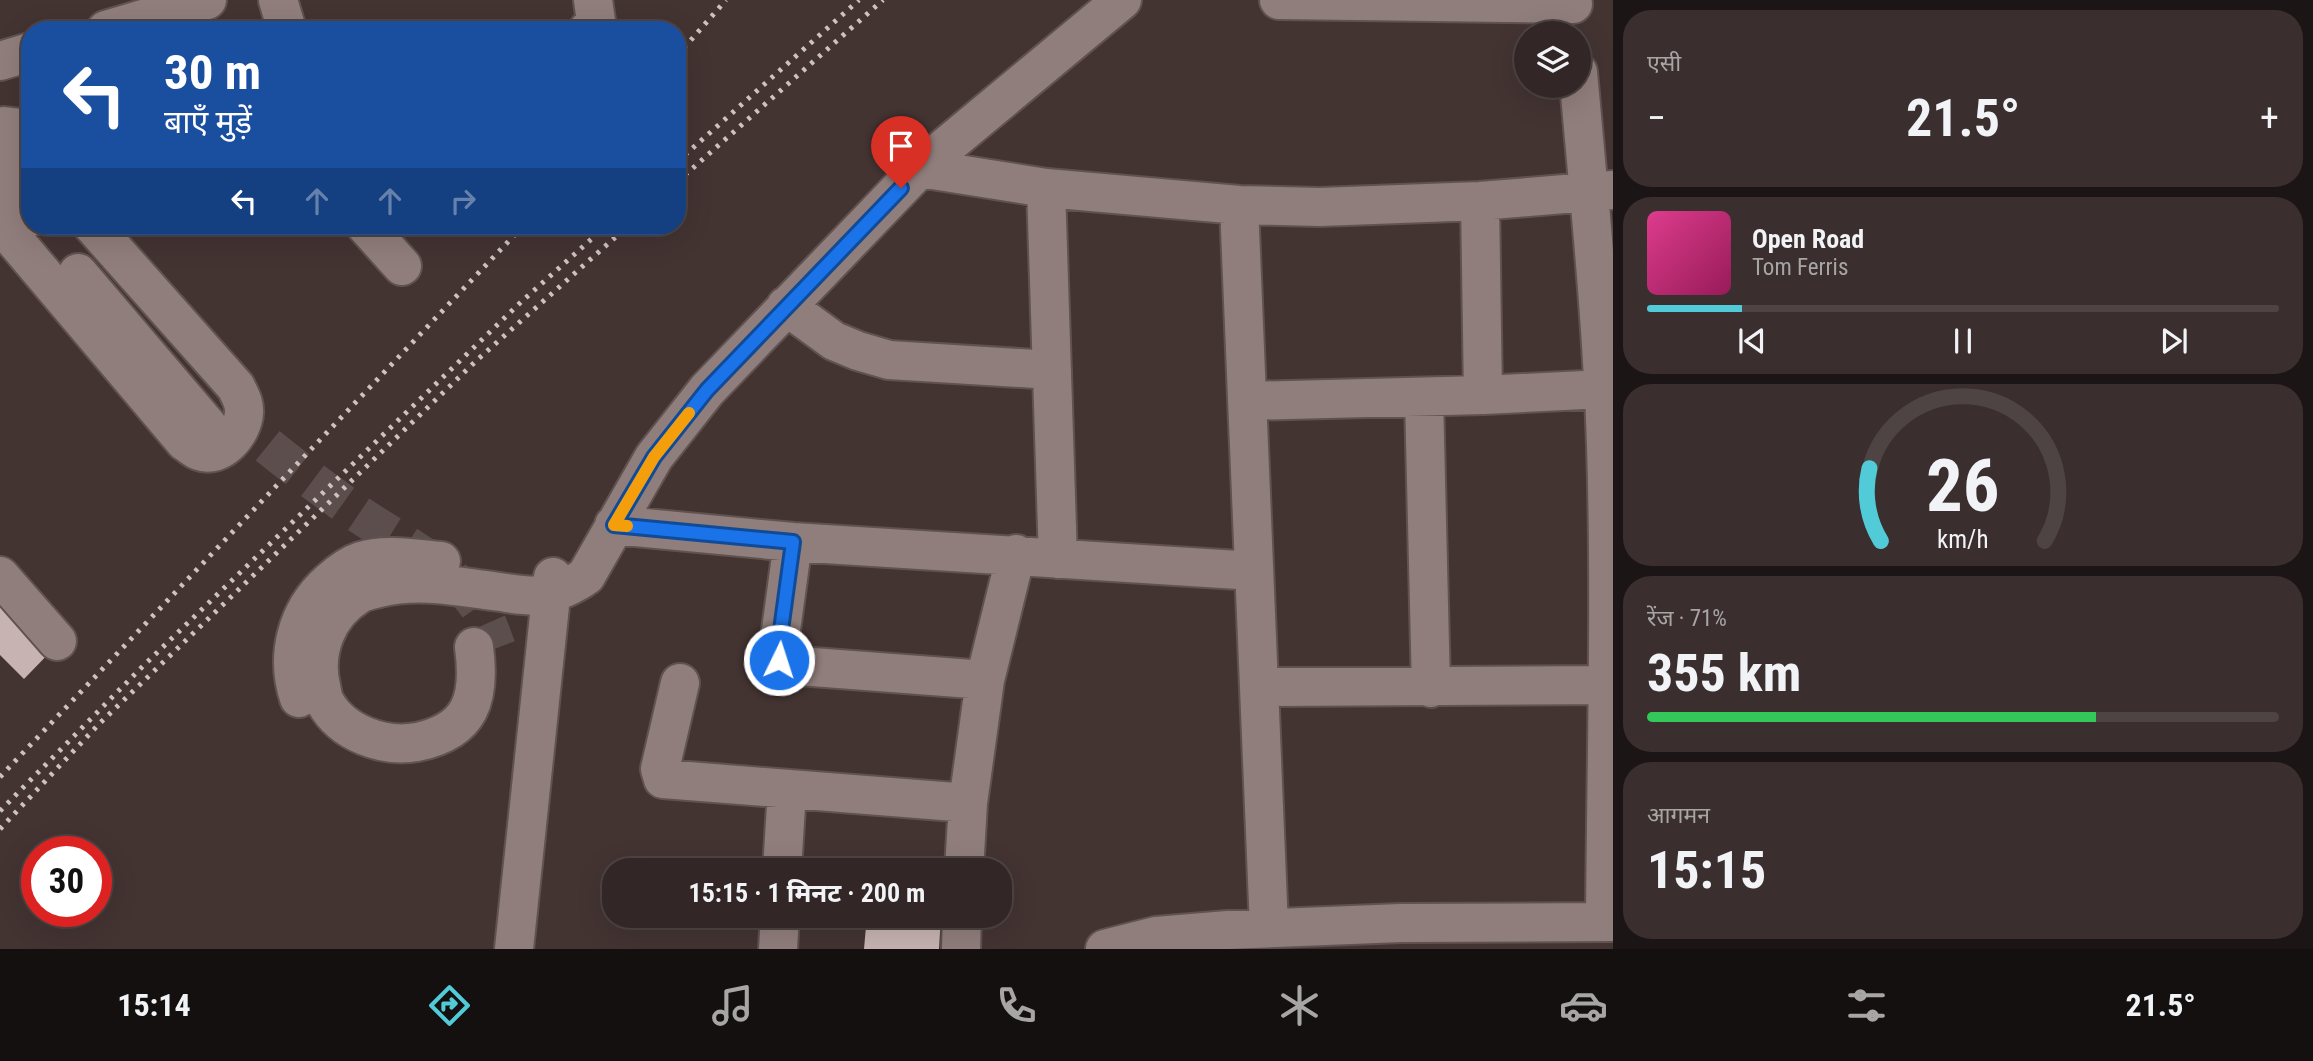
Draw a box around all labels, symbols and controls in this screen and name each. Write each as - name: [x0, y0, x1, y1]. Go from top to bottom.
- map controls: [1514, 21, 1591, 98]
- button: layers: [1514, 21, 1591, 98]
- text: 30 m: [164, 44, 261, 101]
- icon: left: [49, 49, 140, 140]
- text: एसी: [1647, 50, 1681, 77]
- text: 21.5°: [1906, 88, 2020, 149]
- text: −: [1647, 96, 1666, 140]
- text: +: [2260, 96, 2279, 140]
- text: बाएँ मुड़ें: [164, 103, 252, 141]
- pin: [871, 116, 931, 188]
- icon: arrive: [882, 127, 920, 165]
- icon: left: [225, 182, 263, 220]
- icon: ahead: [298, 182, 336, 220]
- icon: ahead: [371, 182, 409, 220]
- icon: right: [444, 182, 482, 220]
- text: Open Road: [1752, 224, 1864, 254]
- text: Tom Ferris: [1752, 254, 1848, 281]
- icon: previous: [1733, 322, 1771, 360]
- icon: pause: [1944, 322, 1982, 360]
- icon: next: [2155, 322, 2193, 360]
- text: 26: [1926, 443, 2000, 529]
- text: km/h: [1937, 524, 1989, 553]
- text: रेंज · 71%: [1647, 605, 1727, 632]
- position arrow: [742, 623, 816, 697]
- text: 355 km: [1647, 643, 1801, 704]
- text: आगमन: [1647, 802, 1710, 829]
- speed limit sign: 30: [21, 836, 112, 927]
- text: 15:15: [1647, 840, 1766, 901]
- text: 15:15 · 1 मिनट · 200 m: [689, 878, 925, 908]
- icon: directions: [425, 981, 474, 1030]
- icon: music: [708, 981, 757, 1030]
- icon: phone: [992, 981, 1041, 1030]
- icon: climate: [1275, 981, 1324, 1030]
- icon: car: [1559, 981, 1608, 1030]
- icon: filters: [1842, 981, 1891, 1030]
- text: 15:14: [117, 986, 191, 1024]
- text: 21.5°: [2125, 986, 2196, 1024]

